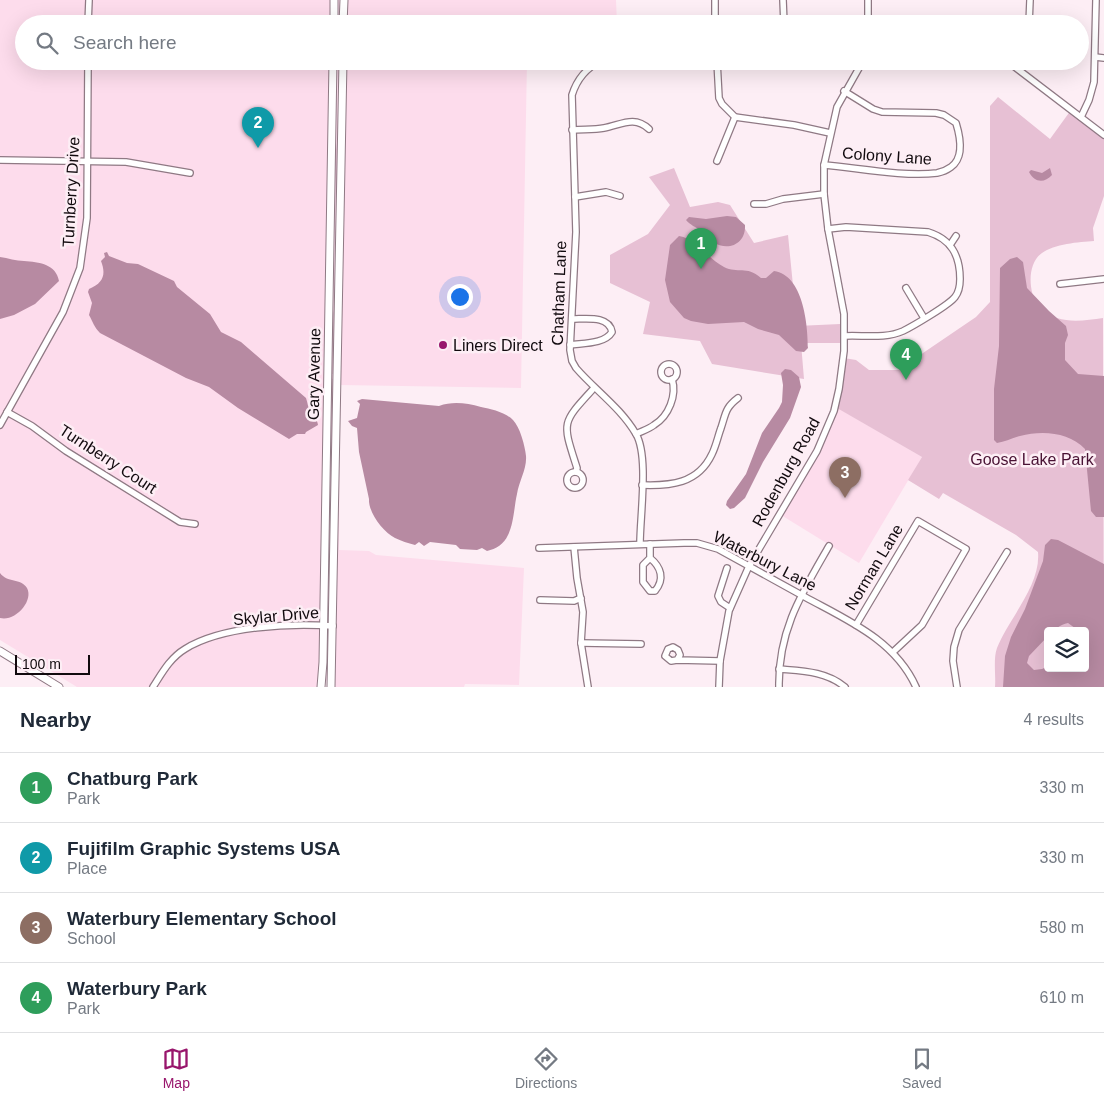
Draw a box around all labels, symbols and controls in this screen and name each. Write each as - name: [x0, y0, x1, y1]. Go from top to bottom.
- search box: [15, 15, 1089, 70]
- icon: search: [33, 29, 61, 57]
- text: Search here: [73, 32, 177, 53]
- pin: 2: [242, 107, 274, 148]
- street label: Turnberry Drive: [60, 136, 82, 248]
- street label: Colony Lane: [842, 144, 933, 168]
- pin: 1: [685, 228, 717, 269]
- street label: Chatham Lane: [549, 240, 569, 346]
- your location: [447, 284, 473, 310]
- street label: Gary Avenue: [305, 328, 323, 420]
- place label: Liners Direct: [453, 337, 543, 354]
- marker: Liners Direct: [437, 339, 449, 351]
- pin: 4: [890, 339, 922, 380]
- street label: Rodenburg Road: [749, 415, 823, 529]
- street label: Turnberry Court: [56, 421, 160, 497]
- park label: Goose Lake Park: [970, 451, 1095, 468]
- pin: 3: [829, 457, 861, 498]
- street label: Norman Lane: [842, 521, 906, 613]
- street label: Waterbury Lane: [711, 528, 819, 594]
- street label: Skylar Drive: [232, 604, 320, 628]
- map controls: [1044, 627, 1089, 672]
- button: layers: [1044, 627, 1089, 672]
- scale bar: [15, 652, 90, 675]
- text: 100 m: [22, 656, 61, 672]
- text: Nearby: [20, 708, 91, 731]
- text: 4 results: [1024, 711, 1084, 728]
- text: Chatburg Park: [67, 768, 198, 789]
- text: 1: [32, 779, 40, 796]
- text: 330 m: [1040, 779, 1084, 796]
- text: Park: [67, 790, 100, 807]
- text: Fujifilm Graphic Systems USA: [67, 838, 340, 859]
- text: 2: [32, 849, 40, 866]
- text: 330 m: [1040, 849, 1084, 866]
- text: Place: [67, 860, 107, 877]
- text: Waterbury Elementary School: [67, 908, 337, 929]
- text: 3: [32, 919, 40, 936]
- text: 580 m: [1040, 919, 1084, 936]
- text: School: [67, 930, 116, 947]
- text: Waterbury Park: [67, 978, 207, 999]
- text: 4: [32, 989, 40, 1006]
- text: 610 m: [1040, 989, 1084, 1006]
- text: Park: [67, 1000, 100, 1017]
- tab: Map: [162, 1045, 190, 1091]
- tab: Directions: [515, 1045, 577, 1091]
- tab: Saved: [902, 1045, 942, 1091]

